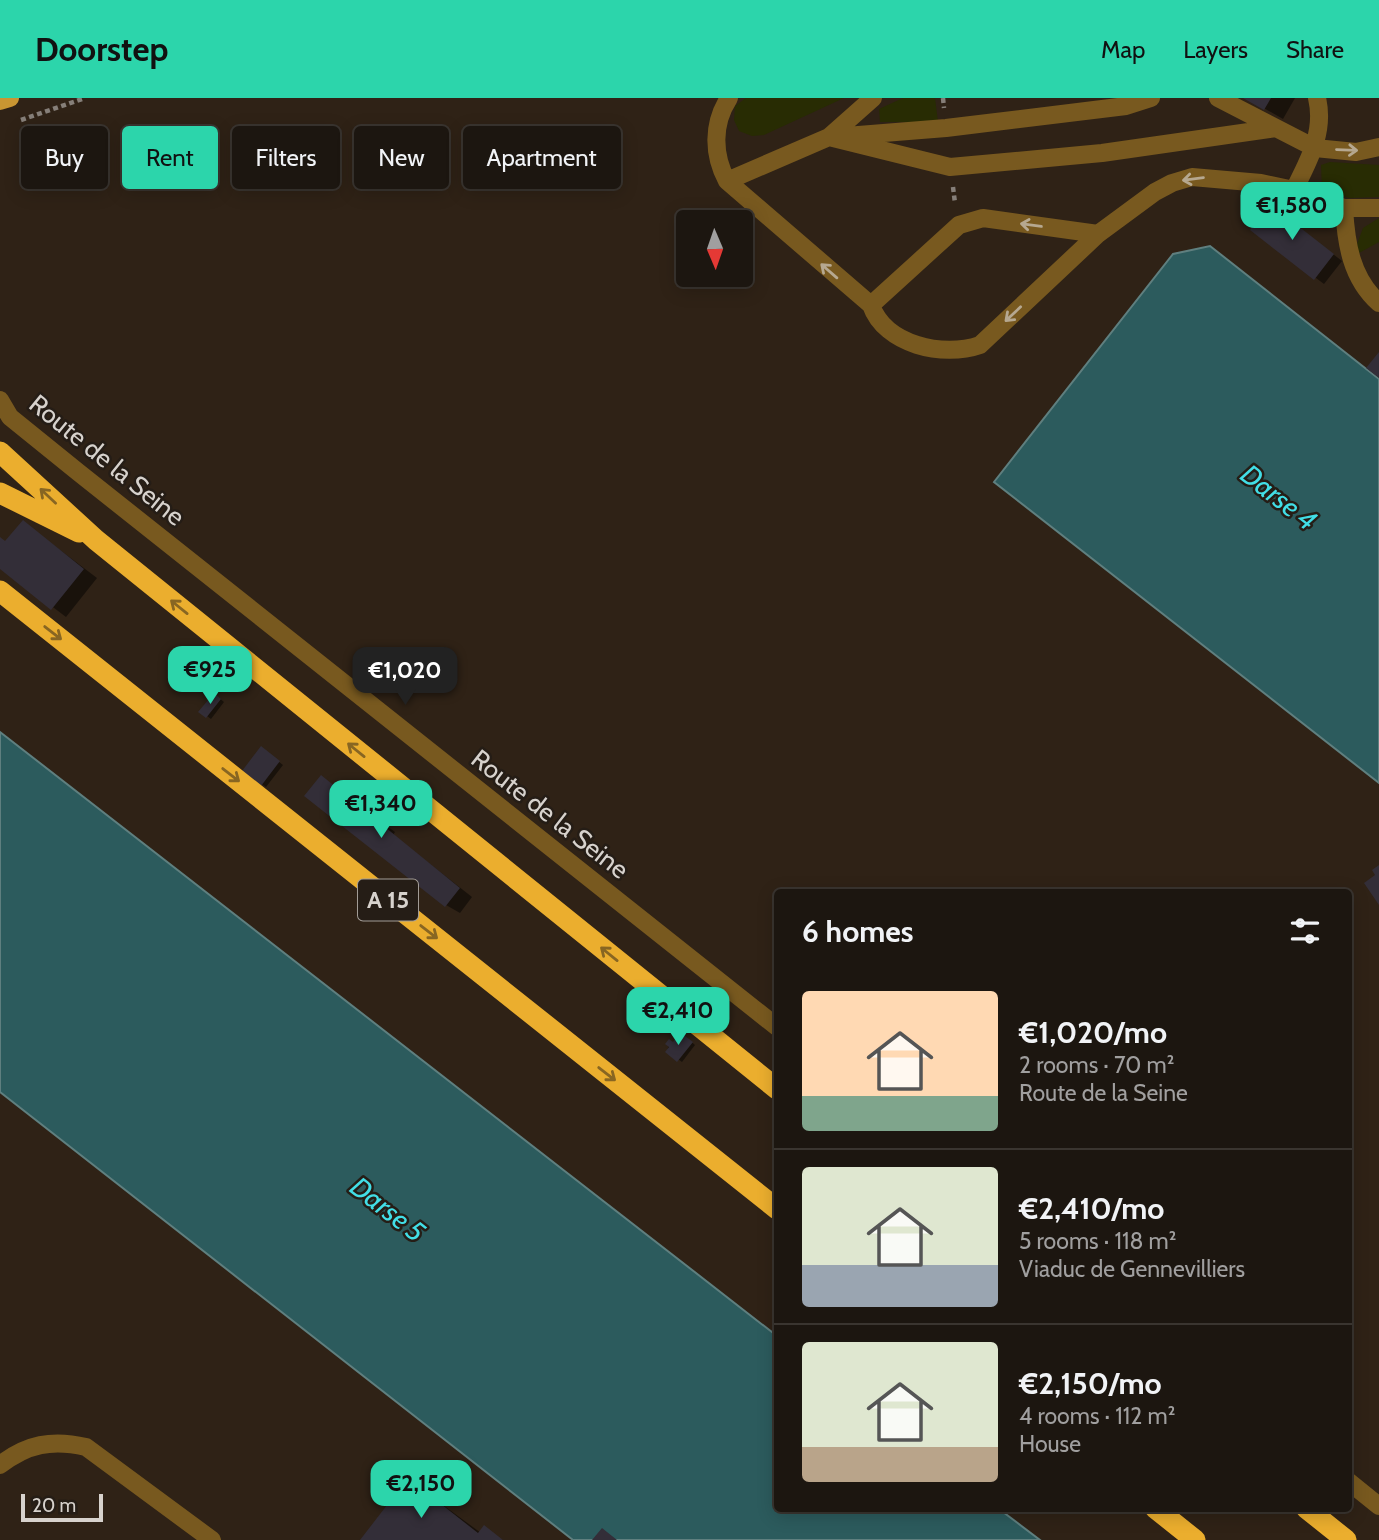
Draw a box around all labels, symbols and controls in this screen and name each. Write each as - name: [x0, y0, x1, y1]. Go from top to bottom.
- text: Doorstep: [35, 29, 168, 69]
- text: Map: [1101, 35, 1145, 64]
- text: Layers: [1183, 35, 1248, 64]
- text: Share: [1286, 35, 1344, 64]
- chip: Buy: [21, 126, 108, 189]
- chip: Rent: [122, 126, 218, 189]
- chip: Filters: [232, 126, 340, 189]
- chip: New: [354, 126, 449, 189]
- chip: Apartment: [463, 126, 621, 189]
- one-way arrow: [1336, 144, 1359, 157]
- one-way arrow: [1182, 173, 1205, 186]
- pin: €1,580: [1235, 183, 1349, 242]
- text: €1,580: [1256, 191, 1328, 219]
- north arrow: [676, 210, 752, 287]
- map controls: [676, 210, 753, 287]
- one-way arrow: [1020, 218, 1042, 231]
- one-way arrow: [820, 263, 838, 279]
- one-way arrow: [1005, 305, 1022, 322]
- street label: Route de la Seine: [23, 388, 191, 532]
- water label: Darse 4: [1234, 457, 1324, 537]
- one-way arrow: [39, 488, 57, 504]
- one-way arrow: [170, 599, 188, 615]
- one-way arrow: [44, 626, 62, 641]
- pin: €925: [169, 646, 251, 706]
- pin: €1,020: [348, 648, 462, 707]
- text: €925: [184, 655, 236, 683]
- text: €1,020: [368, 656, 442, 684]
- one-way arrow: [347, 742, 366, 757]
- street label: Route de la Seine: [465, 743, 635, 885]
- one-way arrow: [222, 767, 240, 783]
- pin: €1,340: [324, 780, 438, 840]
- text: €1,340: [345, 789, 417, 817]
- road number: A 15: [358, 880, 418, 920]
- icon: filters: [1286, 912, 1324, 950]
- text: 6 homes: [802, 913, 913, 950]
- one-way arrow: [419, 924, 437, 940]
- one-way arrow: [601, 946, 619, 962]
- pin: €2,410: [621, 988, 735, 1047]
- text: €2,410: [642, 996, 714, 1024]
- text: €1,020/mo: [1019, 1014, 1167, 1051]
- icon: home: [858, 1019, 942, 1103]
- text: 2 rooms · 70 m²: [1019, 1051, 1174, 1079]
- one-way arrow: [597, 1066, 615, 1081]
- text: Route de la Seine: [1019, 1079, 1188, 1107]
- water label: Darse 5: [344, 1169, 432, 1249]
- text: €2,410/mo: [1019, 1190, 1164, 1227]
- icon: home: [858, 1195, 942, 1279]
- text: 5 rooms · 118 m²: [1019, 1227, 1176, 1255]
- text: Viaduc de Gennevilliers: [1019, 1255, 1245, 1283]
- text: €2,150/mo: [1019, 1365, 1162, 1402]
- icon: home: [858, 1370, 942, 1454]
- text: 4 rooms · 112 m²: [1019, 1402, 1175, 1430]
- text: House: [1019, 1430, 1081, 1458]
- pin: €2,150: [364, 1460, 478, 1520]
- text: €2,150: [387, 1469, 455, 1497]
- scale bar: [21, 1491, 103, 1523]
- text: 20 m: [32, 1494, 76, 1517]

